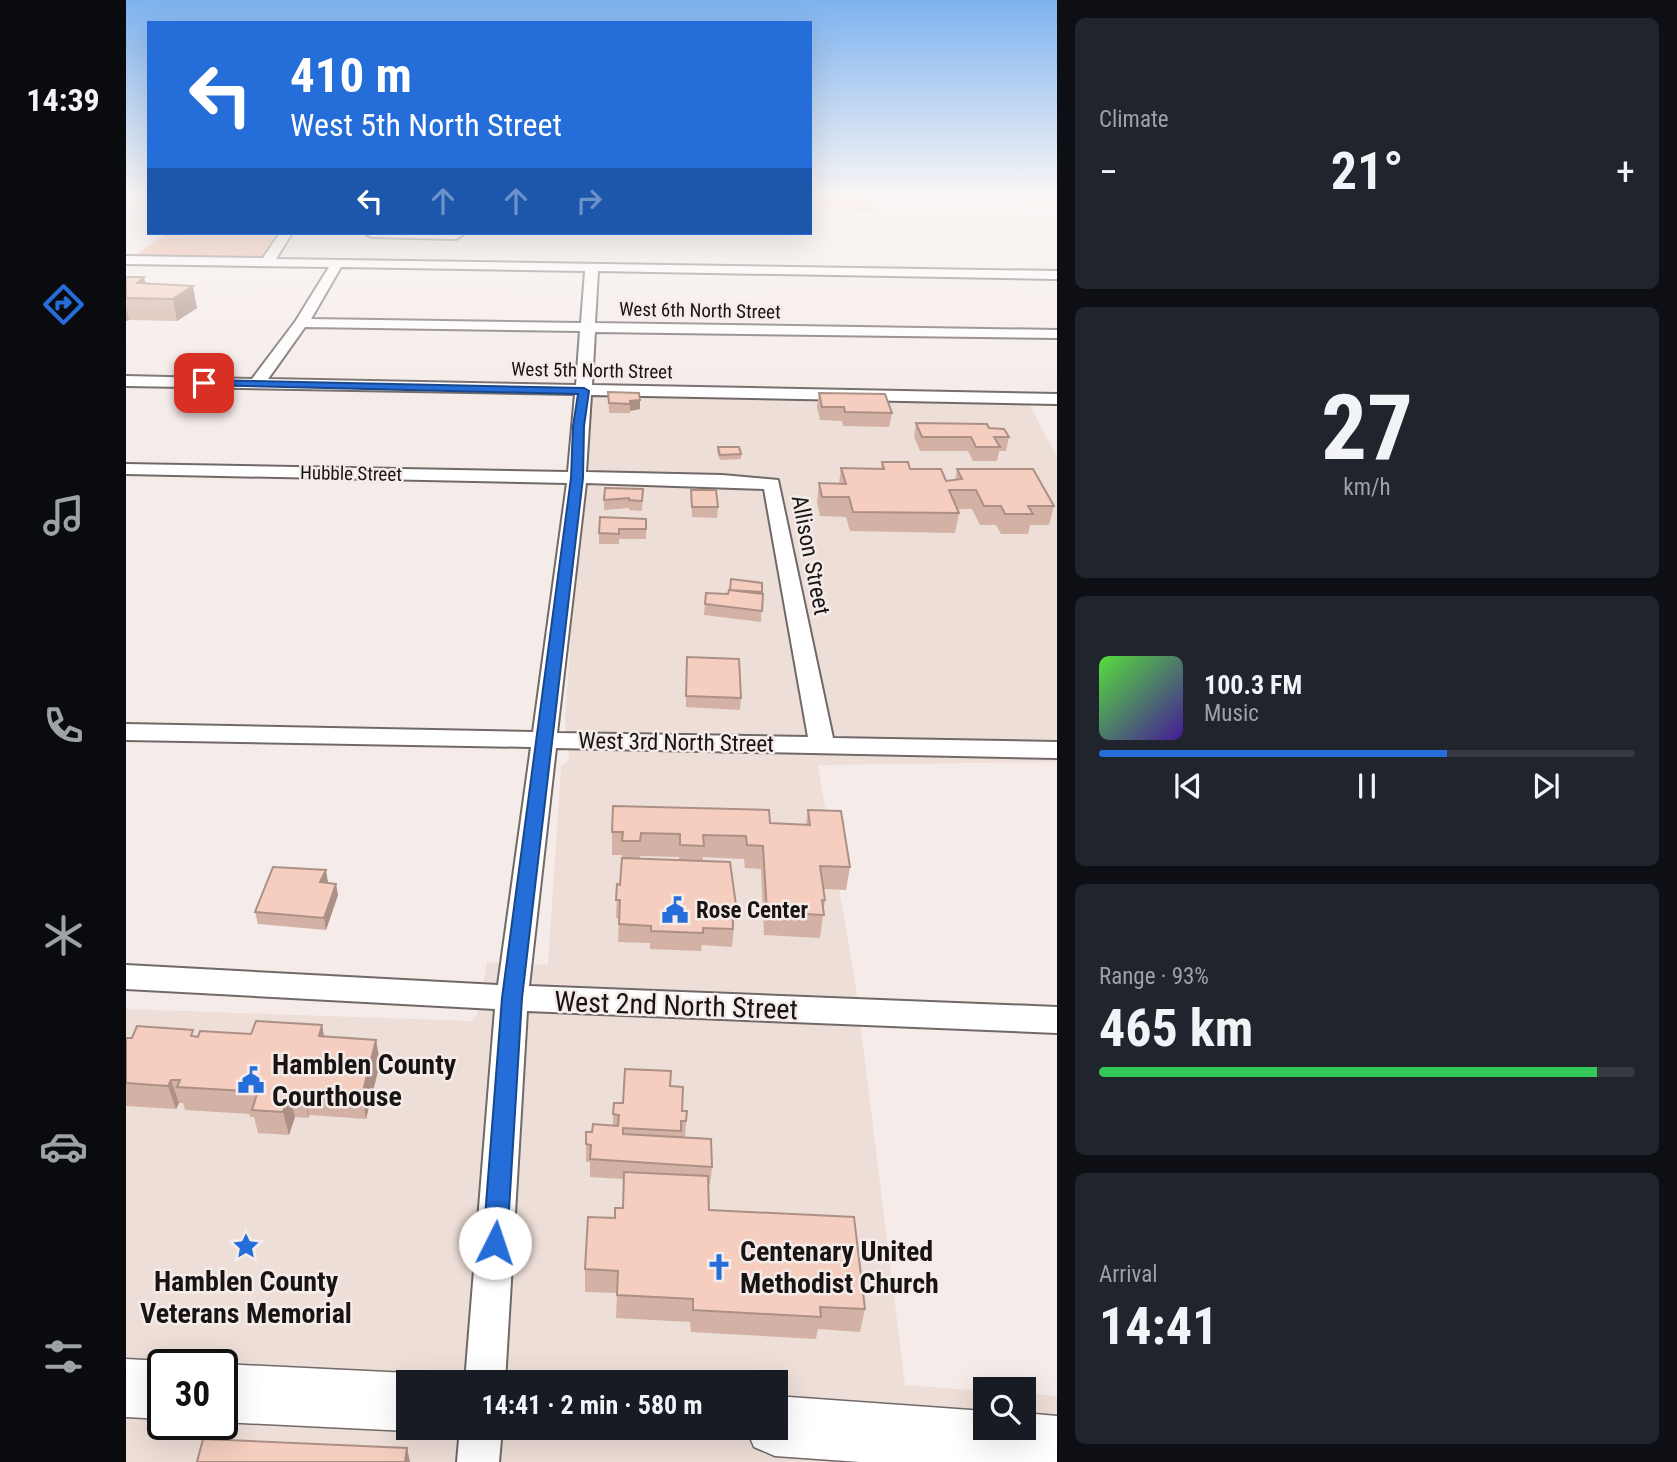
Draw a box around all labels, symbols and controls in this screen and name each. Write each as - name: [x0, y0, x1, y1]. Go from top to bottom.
- text: 410 m: [290, 47, 412, 104]
- icon: left: [175, 49, 266, 140]
- text: 14:39: [26, 81, 100, 119]
- text: West 5th North Street: [290, 106, 562, 144]
- text: Climate: [1099, 106, 1169, 133]
- text: 21°: [1331, 141, 1403, 202]
- text: −: [1099, 150, 1118, 194]
- text: +: [1616, 150, 1635, 194]
- icon: left: [351, 182, 389, 220]
- icon: ahead: [424, 182, 462, 220]
- icon: ahead: [497, 182, 535, 220]
- icon: right: [570, 182, 608, 220]
- icon: directions: [39, 280, 88, 329]
- street label: West 6th North Street: [619, 298, 781, 323]
- pin: [174, 353, 234, 413]
- street label: West 5th North Street: [511, 358, 673, 383]
- icon: arrive: [185, 364, 223, 402]
- text: 27: [1321, 375, 1413, 481]
- street label: Hubble Street: [300, 461, 402, 486]
- text: km/h: [1343, 474, 1391, 501]
- icon: music: [39, 491, 88, 540]
- street label: Allison Street: [786, 493, 835, 617]
- text: 100.3 FM: [1204, 670, 1302, 700]
- text: Music: [1204, 700, 1259, 727]
- icon: phone: [39, 701, 88, 750]
- street label: West 3rd North Street: [578, 727, 774, 758]
- icon: previous: [1169, 767, 1207, 805]
- icon: pause: [1348, 767, 1386, 805]
- icon: next: [1527, 767, 1565, 805]
- public building icon: Rose Center: [660, 895, 690, 925]
- place label: Rose Center: [696, 897, 808, 924]
- icon: climate: [39, 911, 88, 960]
- text: Range · 93%: [1099, 963, 1209, 990]
- street label: West 2nd North Street: [554, 985, 798, 1026]
- text: 465 km: [1099, 998, 1253, 1059]
- place label: Hamblen County Courthouse: [272, 1048, 457, 1113]
- public building icon: Hamblen County Courthouse: [236, 1065, 266, 1095]
- icon: car: [39, 1122, 88, 1171]
- position arrow: [458, 1206, 532, 1280]
- place icon: Hamblen County Veterans Memorial: [231, 1231, 261, 1261]
- place label: Centenary United Methodist Church: [740, 1235, 939, 1300]
- church icon: Centenary United Methodist Church: [704, 1252, 734, 1282]
- text: Arrival: [1099, 1261, 1158, 1288]
- place label: Hamblen County Veterans Memorial: [140, 1265, 352, 1330]
- text: 14:41: [1099, 1296, 1218, 1357]
- icon: filters: [39, 1332, 88, 1381]
- speed limit sign: 30: [147, 1349, 238, 1440]
- map controls: [973, 1377, 1036, 1440]
- button: search: [973, 1377, 1036, 1440]
- text: 14:41 · 2 min · 580 m: [482, 1390, 702, 1420]

